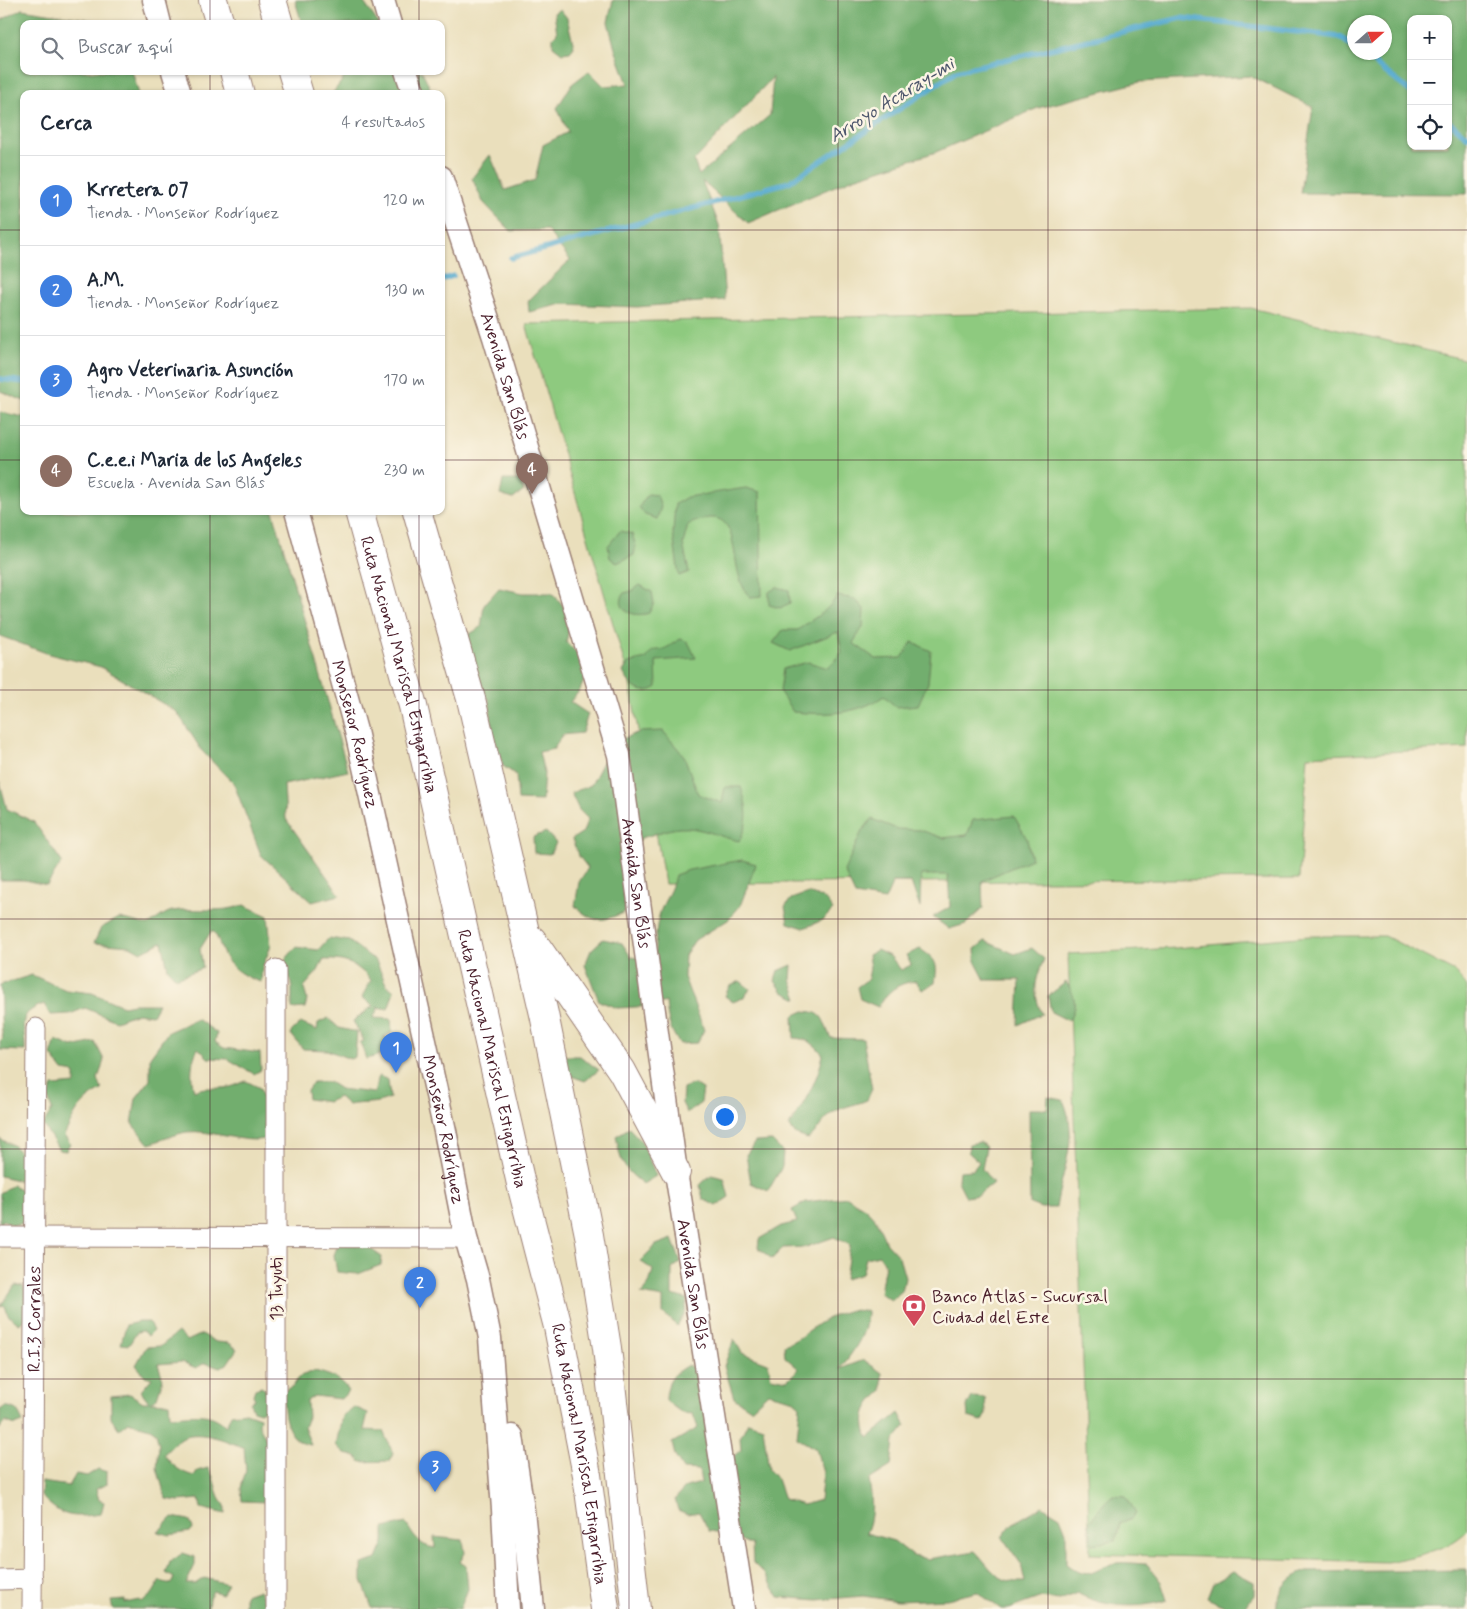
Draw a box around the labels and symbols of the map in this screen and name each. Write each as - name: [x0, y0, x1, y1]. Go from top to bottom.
- north arrow: [1347, 15, 1392, 60]
- water label: Arroyo Acaray-mi: [824, 51, 961, 149]
- street label: Avenida San Blás: [474, 309, 535, 443]
- pin: 4: [516, 453, 548, 494]
- street label: Ruta Nacional Mariscal Estigarribia: [354, 534, 443, 796]
- street label: Monseñor Rodríguez: [324, 658, 384, 811]
- street label: Avenida San Blás: [615, 816, 656, 950]
- street label: Ruta Nacional Mariscal Estigarribia: [451, 927, 533, 1191]
- pin: 1: [380, 1032, 412, 1073]
- street label: Monseñor Rodríguez: [415, 1053, 470, 1206]
- your location: [712, 1104, 738, 1130]
- street label: Avenida San Blás: [670, 1217, 714, 1351]
- street label: 13 Tuyuti: [265, 1257, 289, 1321]
- street label: R.I.3 Corrales: [23, 1266, 47, 1372]
- pin: 2: [404, 1267, 436, 1308]
- place label: Banco Atlas - Sucursal Ciudad del Este: [932, 1285, 1108, 1330]
- bank icon: Banco Atlas - Sucursal Ciudad del Este: [901, 1293, 927, 1327]
- street label: Ruta Nacional Mariscal Estigarribia: [545, 1322, 613, 1586]
- pin: 3: [419, 1451, 451, 1492]

